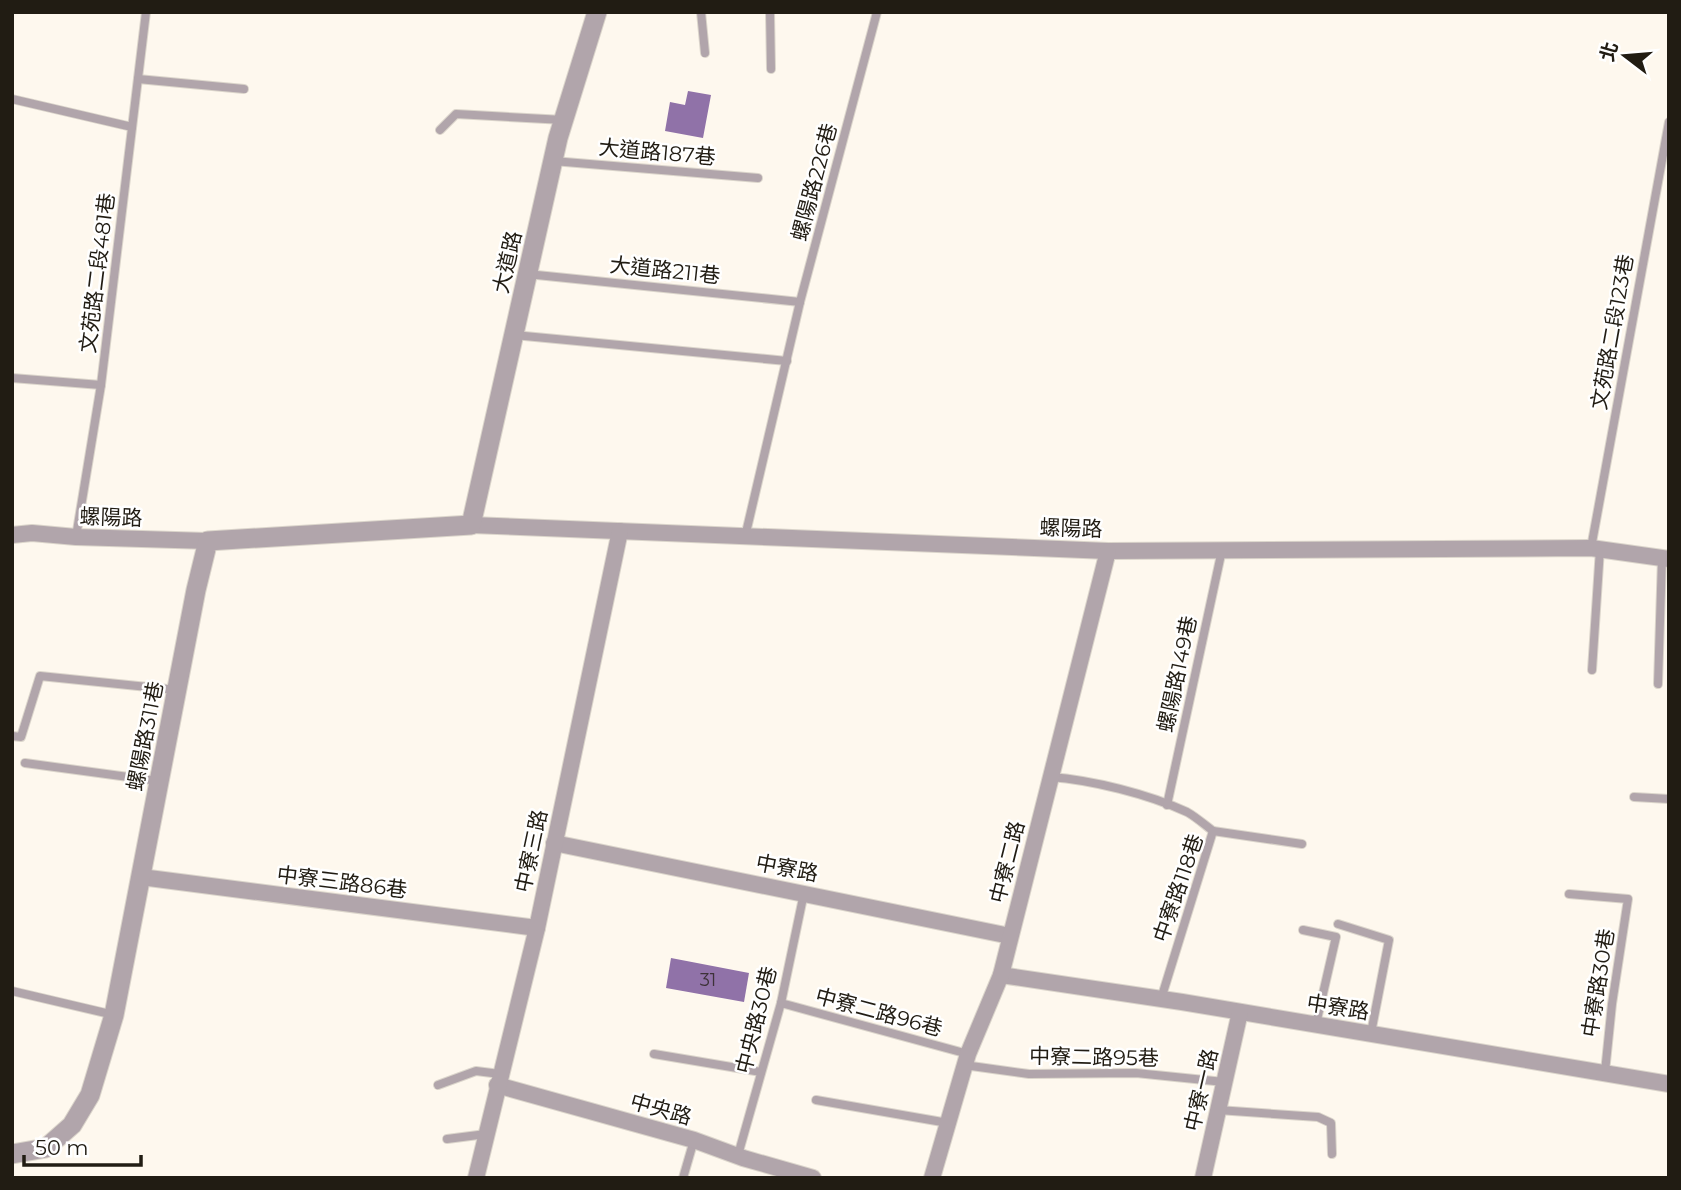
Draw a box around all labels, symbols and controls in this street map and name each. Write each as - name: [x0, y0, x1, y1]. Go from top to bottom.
- north arrow: [1590, 21, 1660, 91]
- text: 北: [1595, 39, 1623, 64]
- street label: 螺陽路226巷: [786, 121, 842, 243]
- street label: 大道路187巷: [597, 134, 717, 170]
- street label: 文苑路二段481巷: [75, 192, 119, 354]
- street label: 大道路: [488, 228, 526, 296]
- street label: 大道路211巷: [608, 252, 722, 288]
- street label: 文苑路二段123巷: [1586, 252, 1638, 412]
- street label: 螺陽路: [79, 503, 143, 531]
- street label: 螺陽路: [1039, 514, 1103, 542]
- street label: 螺陽路149巷: [1152, 614, 1202, 734]
- street label: 螺陽路311巷: [122, 679, 168, 793]
- street label: 中寮三路: [510, 807, 552, 895]
- street label: 中寮二路: [985, 818, 1029, 906]
- street label: 中寮路118巷: [1148, 831, 1208, 945]
- street label: 中寮路: [754, 850, 820, 886]
- street label: 中寮三路86巷: [275, 862, 409, 902]
- street label: 中寮路30巷: [1577, 927, 1619, 1039]
- street label: 中央路30巷: [731, 964, 781, 1076]
- house number: 31: [700, 969, 716, 991]
- street label: 中寮二路96巷: [813, 983, 945, 1041]
- street label: 中寮路: [1305, 990, 1371, 1024]
- street label: 中寮二路95巷: [1029, 1043, 1159, 1071]
- street label: 中寮一路: [1179, 1046, 1223, 1134]
- street label: 中央路: [627, 1088, 695, 1130]
- scale bar: [24, 1124, 142, 1168]
- text: 50 m: [35, 1135, 89, 1160]

